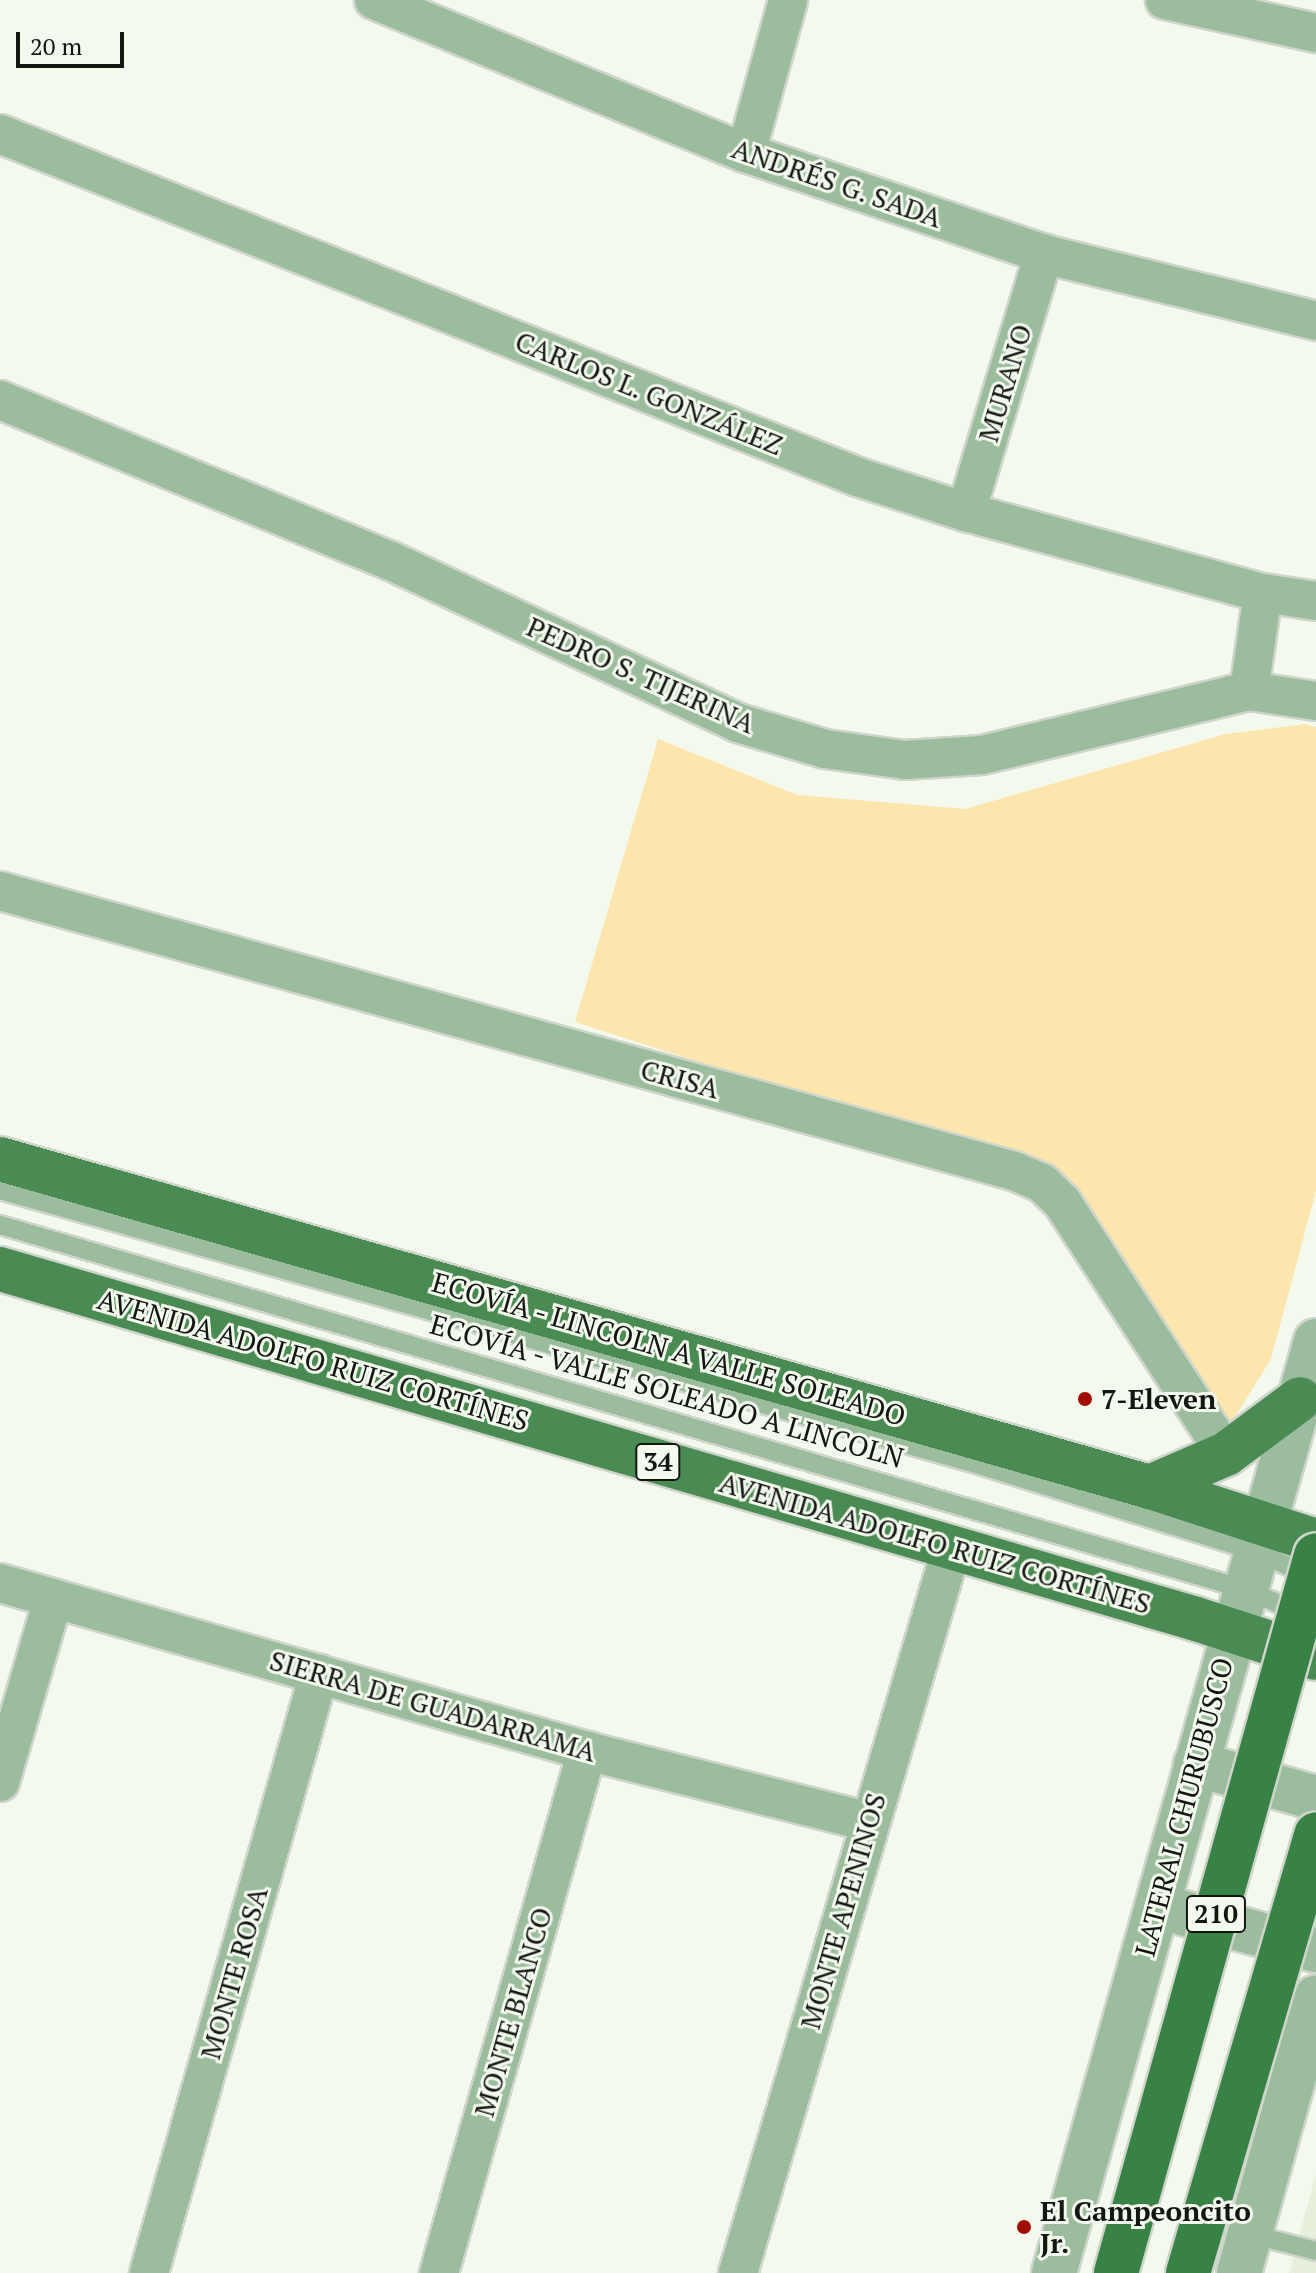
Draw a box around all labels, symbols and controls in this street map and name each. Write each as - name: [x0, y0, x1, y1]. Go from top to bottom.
- scale bar: [20, 16, 128, 66]
- text: 20 m: [30, 30, 82, 62]
- street label: ANDRÉS G. SADA: [727, 131, 947, 235]
- street label: MURANO: [971, 320, 1039, 446]
- street label: CARLOS L. GONZÁLEZ: [510, 324, 788, 462]
- street label: PEDRO S. TIJERINA: [521, 609, 761, 741]
- street label: CRISA: [637, 1052, 723, 1106]
- street label: ECOVÍA - LINCOLN A VALLE SOLEADO: [426, 1265, 912, 1433]
- street label: AVENIDA ADOLFO RUIZ CORTÍNES: [93, 1282, 533, 1438]
- street label: ECOVÍA - VALLE SOLEADO A LINCOLN: [424, 1307, 910, 1475]
- place label: 7-Eleven: [1101, 1382, 1216, 1416]
- marker: 7-Eleven: [1076, 1390, 1094, 1408]
- road number: 34: [634, 1440, 682, 1484]
- street label: AVENIDA ADOLFO RUIZ CORTÍNES: [715, 1465, 1155, 1621]
- street label: SIERRA DE GUADARRAMA: [266, 1643, 600, 1769]
- street label: LATERAL CHURUBUSCO: [1128, 1654, 1240, 1960]
- street label: MONTE APENINOS: [793, 1789, 893, 2033]
- street label: MONTE ROSA: [193, 1883, 275, 2063]
- road number: 210: [1184, 1892, 1248, 1936]
- street label: MONTE BLANCO: [467, 1903, 559, 2121]
- place label: El Campeoncito Jr.: [1040, 2194, 1251, 2260]
- marker: El Campeoncito Jr.: [1015, 2218, 1033, 2236]

